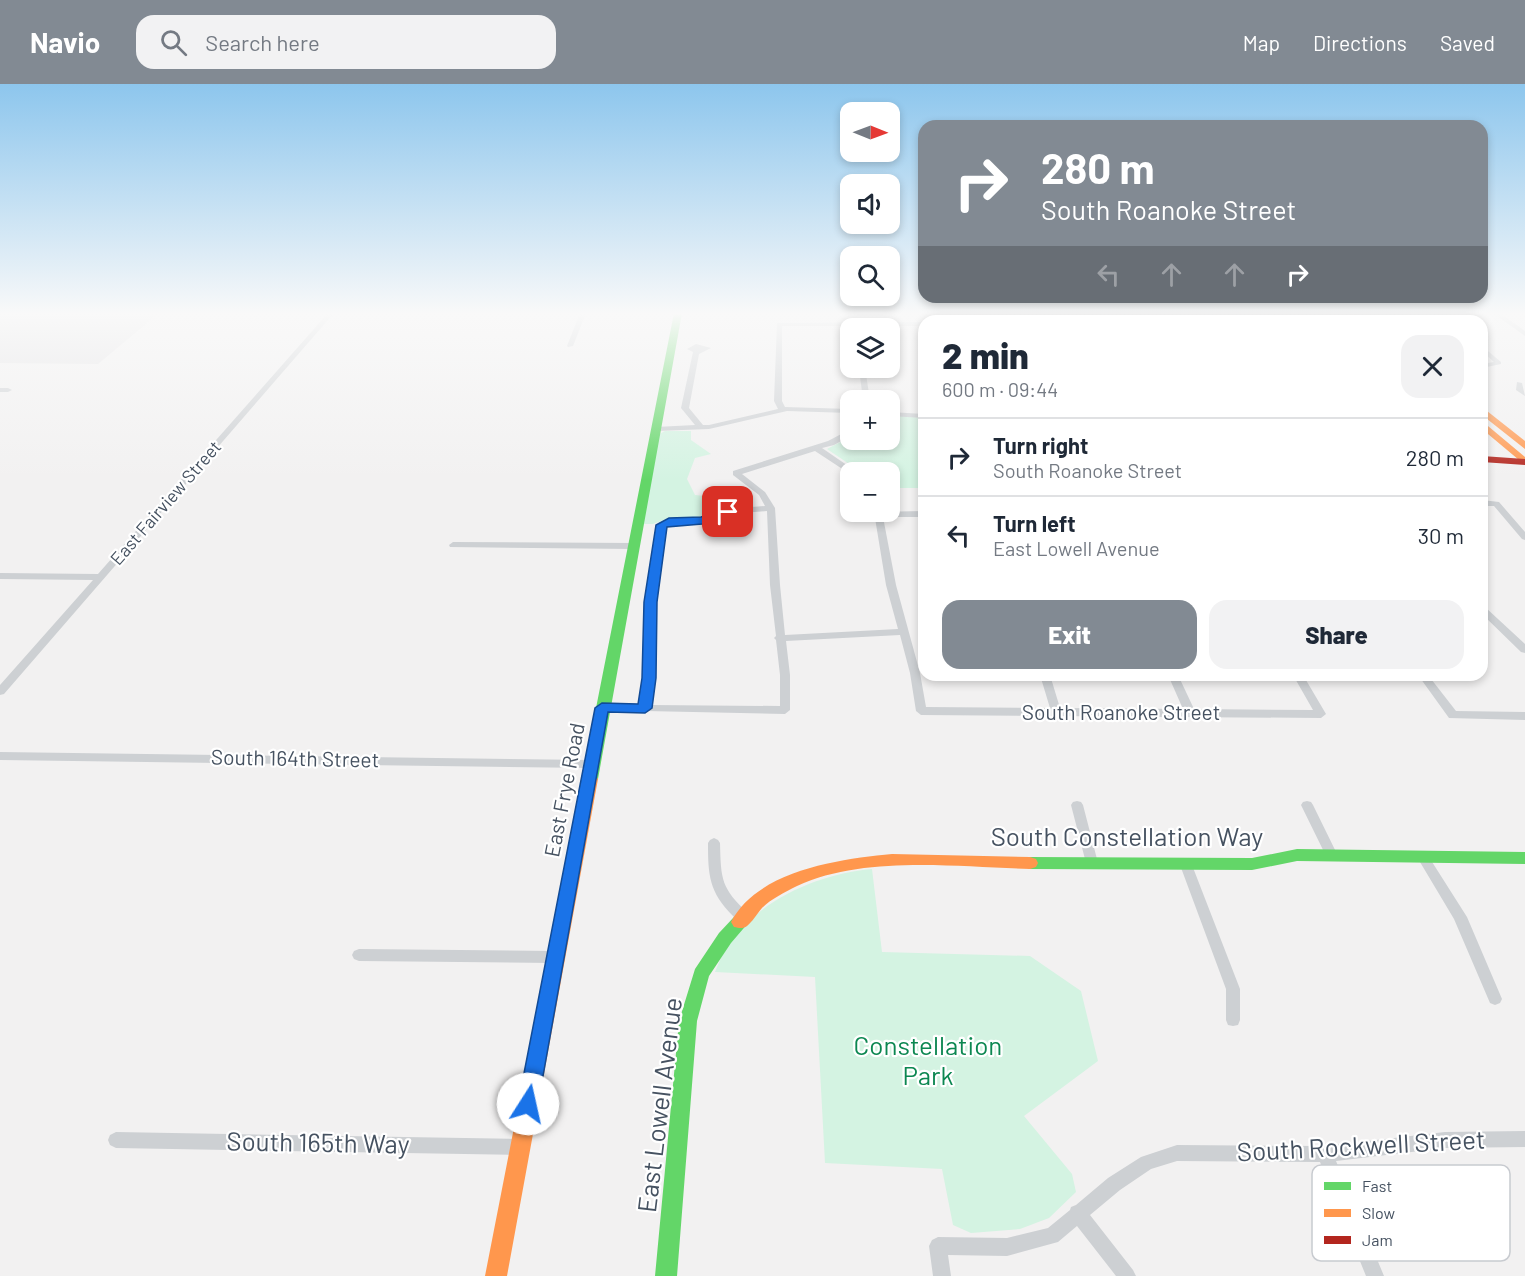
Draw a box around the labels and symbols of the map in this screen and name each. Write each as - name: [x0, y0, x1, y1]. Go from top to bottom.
- north arrow: [840, 102, 900, 162]
- street label: East Fairview Street: [105, 436, 225, 569]
- pin: [702, 486, 753, 537]
- street label: South Roanoke Street: [1022, 699, 1220, 724]
- street label: East Frye Road: [538, 720, 589, 859]
- street label: South 164th Street: [211, 744, 379, 771]
- street label: South Constellation Way: [991, 820, 1263, 851]
- street label: East Lowell Avenue: [630, 995, 687, 1214]
- park label: Constellation Park: [854, 1029, 1002, 1090]
- position arrow: [496, 1072, 560, 1136]
- street label: South Rockwell Street: [1236, 1123, 1486, 1166]
- street label: South 165th Way: [226, 1124, 410, 1159]
- legend: [1312, 1165, 1510, 1261]
- text: Fast: [1362, 1176, 1392, 1195]
- text: Slow: [1362, 1203, 1395, 1222]
- text: Jam: [1362, 1230, 1393, 1249]

